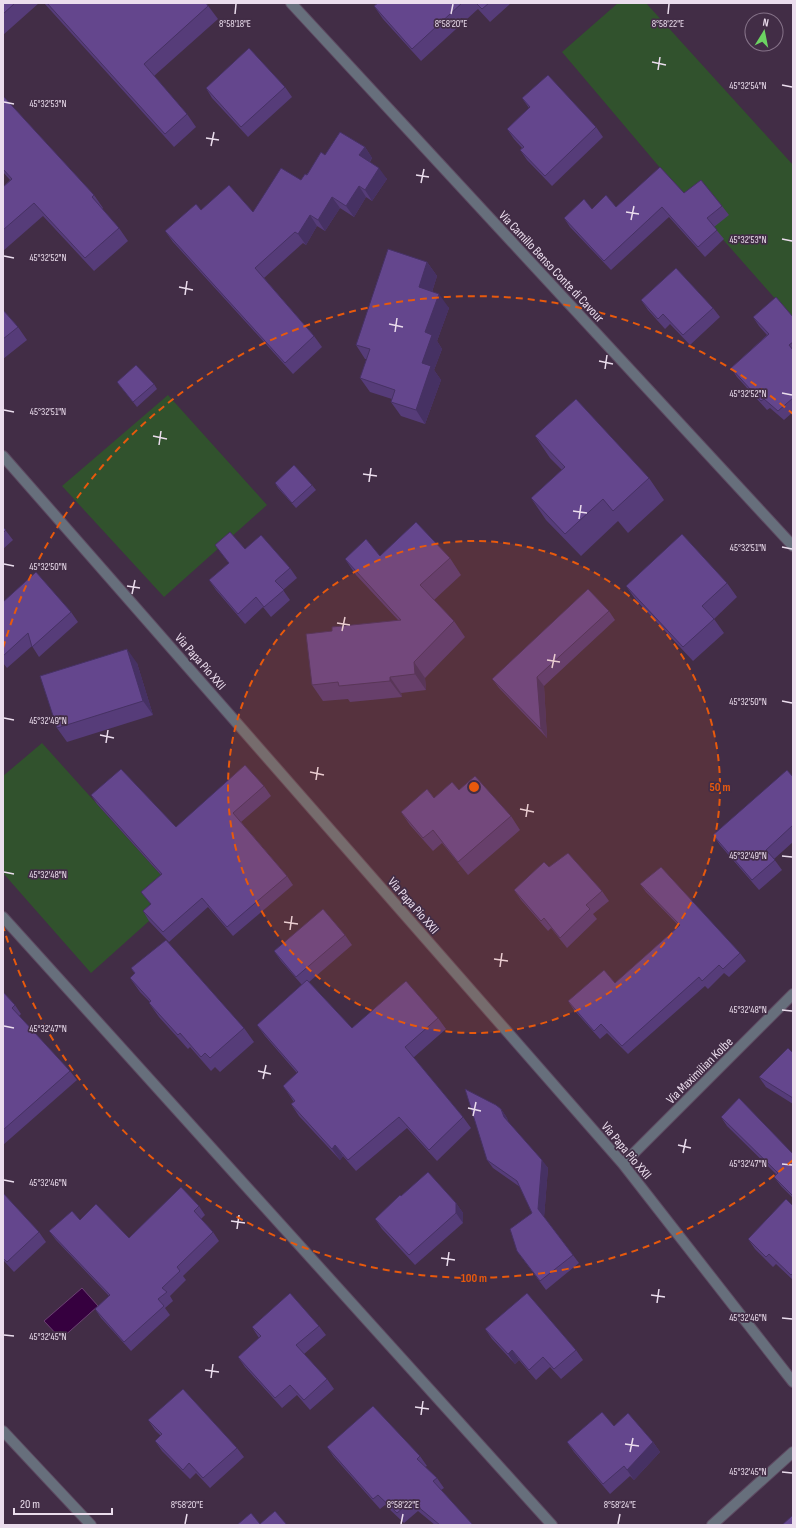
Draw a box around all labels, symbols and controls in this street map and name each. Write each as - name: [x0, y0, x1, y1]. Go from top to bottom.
- north arrow: [744, 12, 784, 52]
- text: N: [762, 16, 770, 30]
- text: 8°58'18"E: [219, 18, 251, 30]
- text: 8°58'20"E: [435, 18, 467, 30]
- text: 8°58'22"E: [652, 18, 684, 30]
- text: 45°32'54"N: [729, 80, 767, 92]
- text: 45°32'53"N: [29, 98, 67, 110]
- street label: Via Camillo Benso Conte di Cavour: [495, 207, 607, 326]
- text: 45°32'53"N: [729, 234, 767, 246]
- text: 45°32'52"N: [29, 252, 67, 264]
- text: 45°32'52"N: [729, 388, 767, 400]
- text: 45°32'51"N: [30, 406, 66, 418]
- text: 45°32'51"N: [730, 542, 766, 554]
- text: 45°32'50"N: [29, 561, 67, 573]
- street label: Via Papa Pio XXII: [171, 630, 229, 693]
- text: 45°32'50"N: [729, 696, 767, 708]
- text: 45°32'49"N: [29, 715, 67, 727]
- centre of rings: [467, 780, 481, 794]
- text: 50 m: [710, 780, 730, 795]
- text: 45°32'49"N: [729, 850, 767, 862]
- text: 45°32'48"N: [29, 869, 67, 881]
- street label: Via Papa Pio XXII: [384, 874, 442, 937]
- text: 45°32'48"N: [729, 1004, 767, 1016]
- text: 45°32'47"N: [29, 1023, 67, 1035]
- street label: Via Maximilian Kolbe: [663, 1034, 736, 1107]
- street label: Via Papa Pio XXII: [598, 1119, 655, 1183]
- text: 45°32'47"N: [729, 1158, 767, 1170]
- text: 45°32'46"N: [29, 1177, 67, 1189]
- text: 100 m: [461, 1271, 487, 1286]
- text: 45°32'46"N: [729, 1312, 767, 1324]
- text: 45°32'45"N: [29, 1331, 67, 1343]
- text: 45°32'45"N: [729, 1466, 767, 1478]
- scale bar: [14, 1490, 112, 1516]
- text: 20 m: [20, 1497, 40, 1512]
- text: 8°58'20"E: [171, 1499, 203, 1511]
- text: 8°58'22"E: [387, 1499, 419, 1511]
- text: 8°58'24"E: [604, 1499, 636, 1511]

